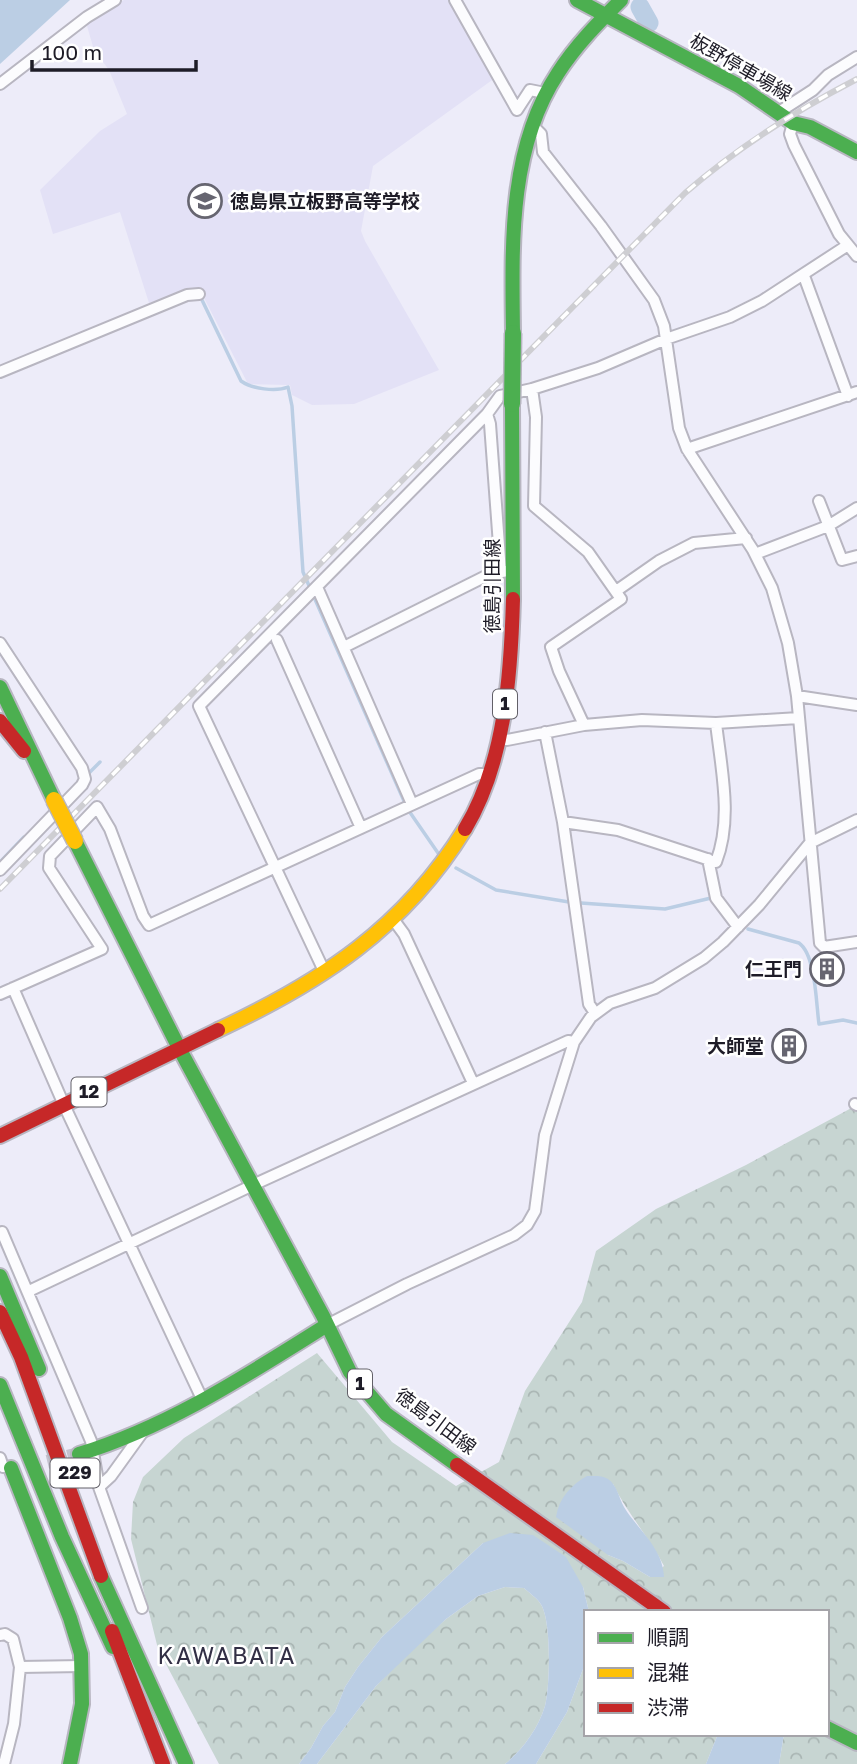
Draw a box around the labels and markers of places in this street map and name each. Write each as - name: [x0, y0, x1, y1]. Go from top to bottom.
- school or university icon: 徳島県立板野高等学校: [186, 182, 224, 220]
- place label: 徳島県立板野高等学校: [230, 189, 420, 212]
- building icon: 仁王門: [808, 950, 846, 988]
- place label: 仁王門: [745, 957, 802, 980]
- building icon: 大師堂: [770, 1027, 808, 1065]
- place label: 大師堂: [707, 1034, 764, 1057]

